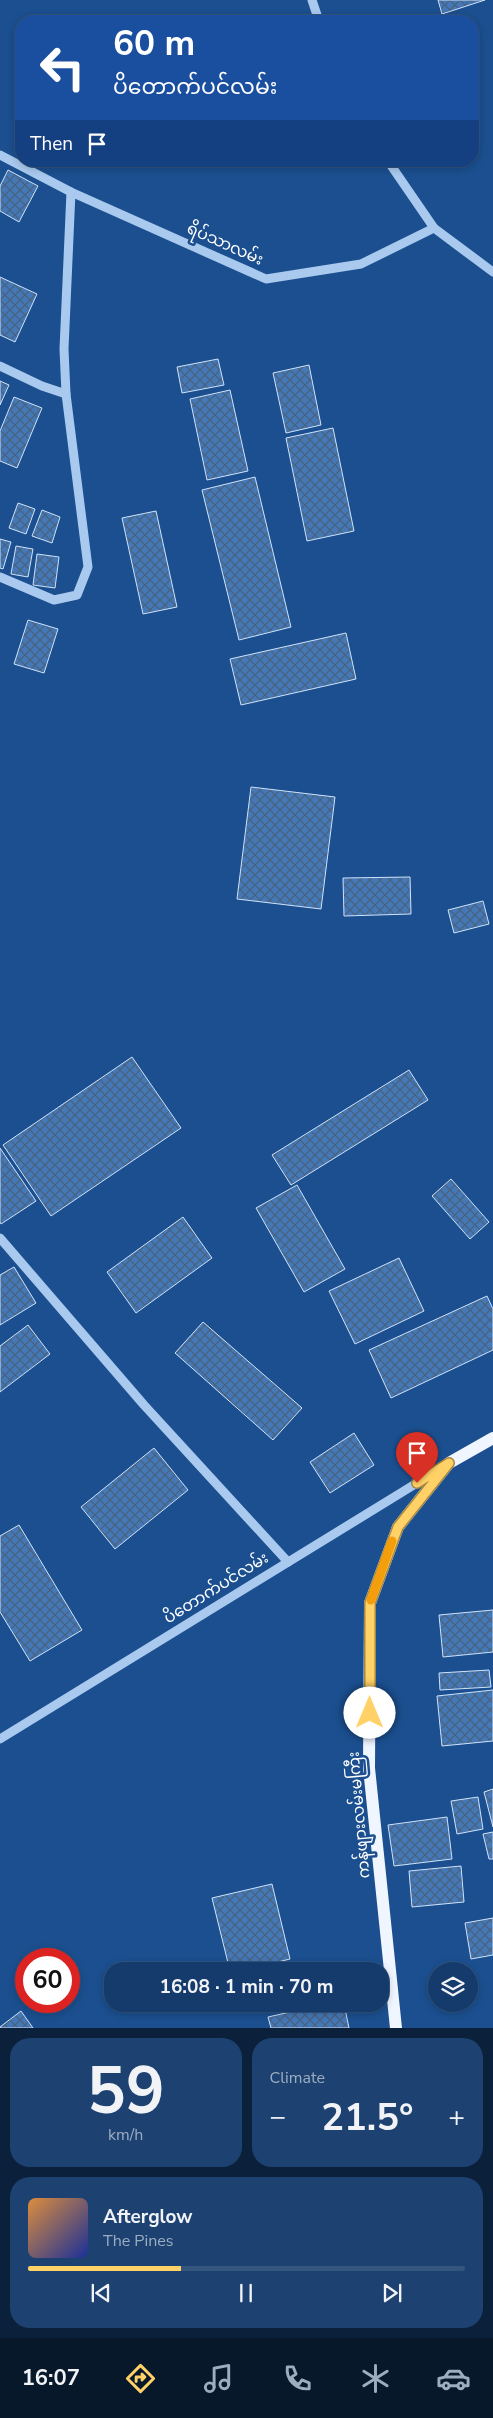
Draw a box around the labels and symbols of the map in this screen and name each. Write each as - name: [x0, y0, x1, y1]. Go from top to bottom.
- street label: ရိပ်သာလမ်း: [182, 216, 267, 272]
- pin: [396, 1432, 438, 1483]
- street label: ပိတောက်ပင်လမ်း: [159, 1546, 273, 1629]
- position arrow: [343, 1686, 395, 1738]
- street label: ကန်ဖျားလမ်းမကြီး: [342, 1751, 377, 1879]
- speed limit sign: 60: [15, 1948, 80, 2013]

